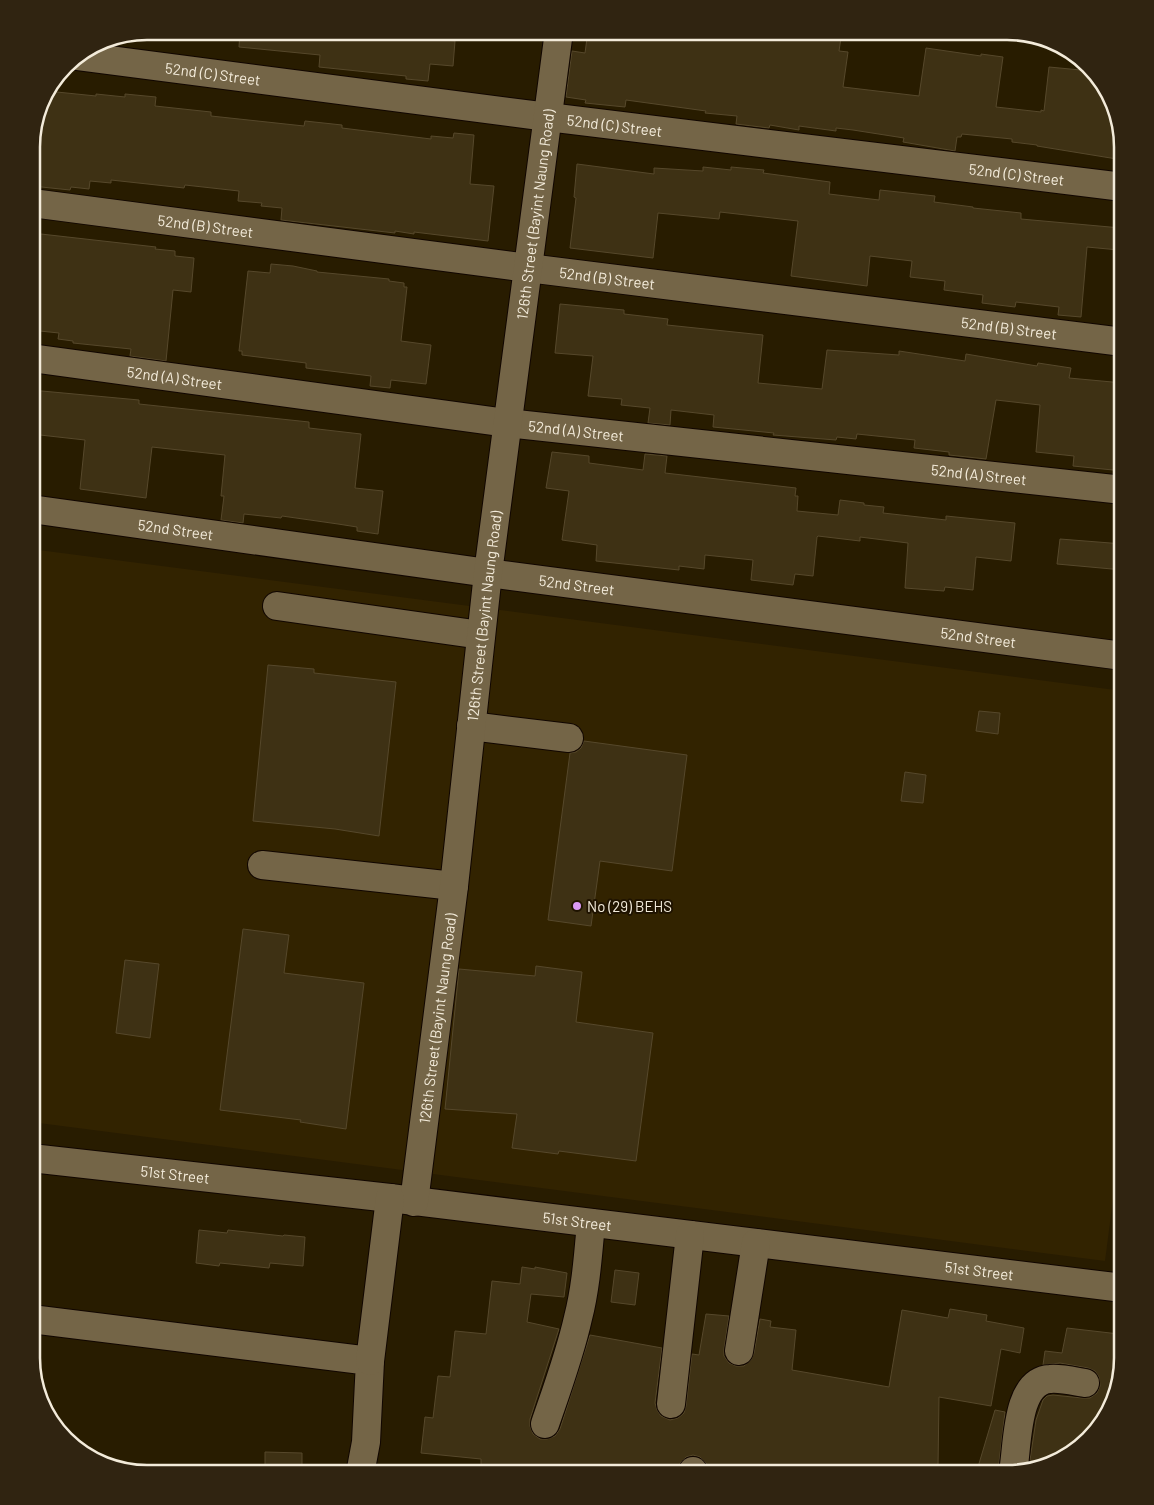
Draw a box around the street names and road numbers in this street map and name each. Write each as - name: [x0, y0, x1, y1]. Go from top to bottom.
- street label: 52nd (C) Street: [164, 58, 262, 89]
- street label: 126th Street (Bayint Naung Road): [512, 108, 558, 321]
- street label: 52nd (C) Street: [566, 110, 663, 140]
- street label: 52nd (C) Street: [968, 159, 1065, 189]
- street label: 52nd (B) Street: [157, 211, 254, 241]
- street label: 52nd (B) Street: [558, 263, 656, 293]
- street label: 52nd (B) Street: [960, 313, 1058, 343]
- street label: 52nd (A) Street: [126, 362, 223, 393]
- street label: 52nd (A) Street: [528, 416, 625, 445]
- street label: 52nd (A) Street: [930, 460, 1027, 488]
- street label: 126th Street (Bayint Naung Road): [463, 510, 505, 722]
- street label: 52nd Street: [137, 515, 214, 543]
- street label: 52nd Street: [538, 571, 616, 598]
- street label: 52nd Street: [940, 623, 1017, 651]
- street label: 126th Street (Bayint Naung Road): [415, 912, 459, 1125]
- street label: 51st Street: [140, 1161, 211, 1187]
- street label: 51st Street: [542, 1208, 613, 1234]
- street label: 51st Street: [944, 1257, 1015, 1284]

